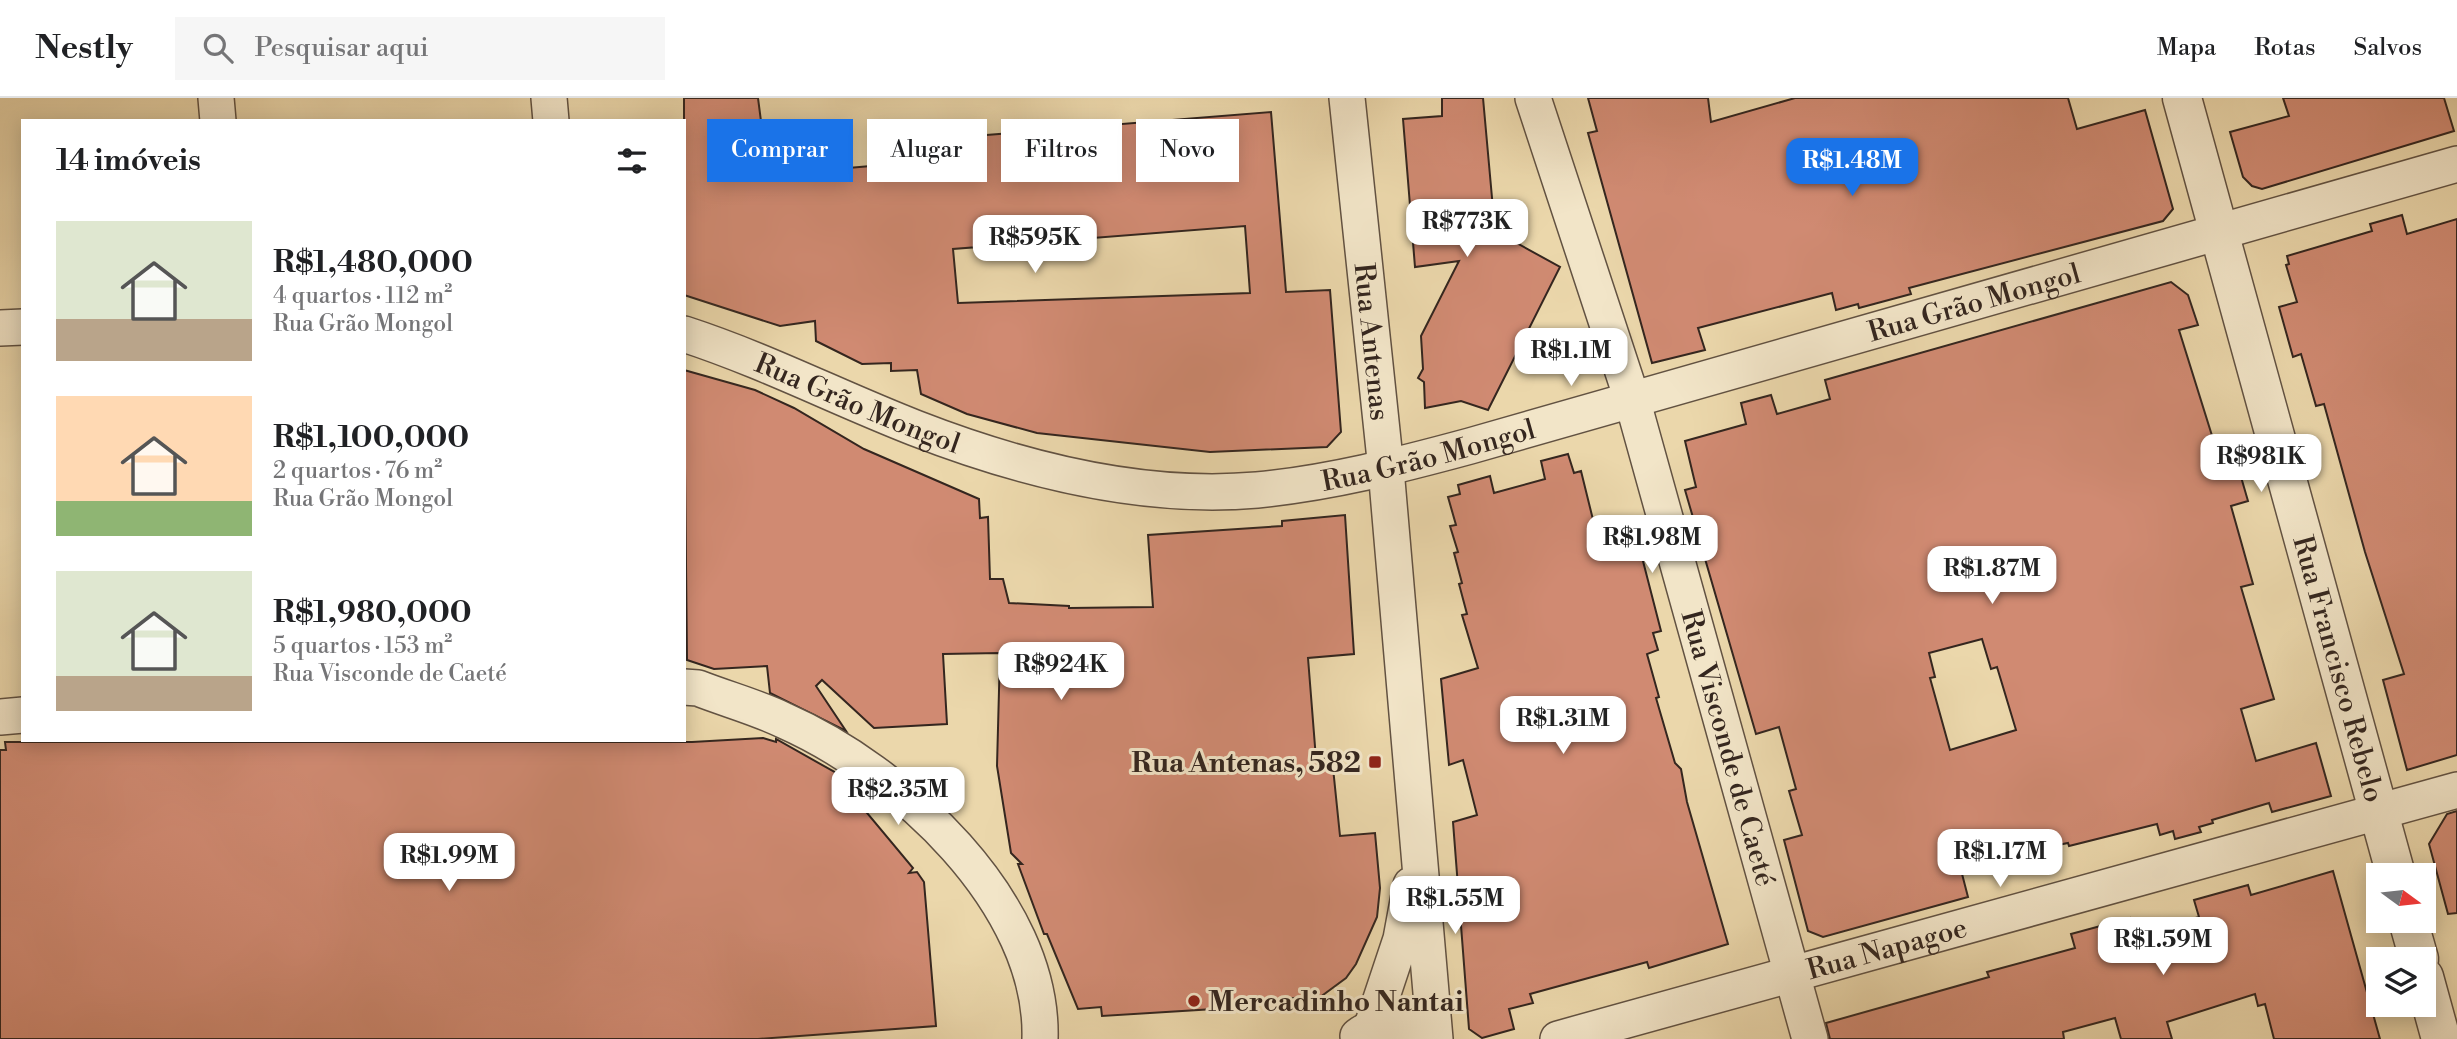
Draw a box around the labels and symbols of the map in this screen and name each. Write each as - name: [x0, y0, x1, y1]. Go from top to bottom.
- pin: R$1.48M: [1787, 139, 1917, 198]
- pin: R$773K: [1410, 200, 1524, 259]
- pin: R$595K: [978, 216, 1092, 275]
- street label: Rua Grão Mongol: [1864, 256, 2085, 350]
- street label: Rua Antenas: [1345, 261, 1397, 422]
- pin: R$1.1M: [1514, 328, 1628, 388]
- street label: Rua Grão Mongol: [749, 346, 965, 462]
- street label: Rua Grão Mongol: [1319, 412, 1540, 500]
- pin: R$981K: [2204, 434, 2318, 494]
- pin: R$1.98M: [1587, 516, 1717, 575]
- street label: Rua Francisco Rebelo: [2284, 532, 2391, 806]
- pin: R$1.87M: [1927, 546, 2057, 606]
- street label: Rua Visconde de Caeté: [1673, 606, 1783, 890]
- pin: R$924K: [1004, 642, 1118, 702]
- pin: R$1.31M: [1498, 696, 1628, 756]
- place label: Rua Antenas, 582: [1131, 746, 1361, 781]
- marker: Rua Antenas, 582: [1367, 754, 1383, 770]
- pin: R$2.35M: [833, 768, 963, 827]
- pin: R$1.17M: [1935, 830, 2065, 889]
- pin: R$1.99M: [384, 834, 514, 893]
- north arrow: [2366, 863, 2436, 933]
- pin: R$1.55M: [1390, 876, 1520, 936]
- street label: Rua Napagoe: [1803, 911, 1971, 988]
- pin: R$1.59M: [2098, 918, 2228, 977]
- place label: Mercadinho Nantai: [1208, 985, 1464, 1020]
- marker: Mercadinho Nantai: [1186, 993, 1202, 1009]

